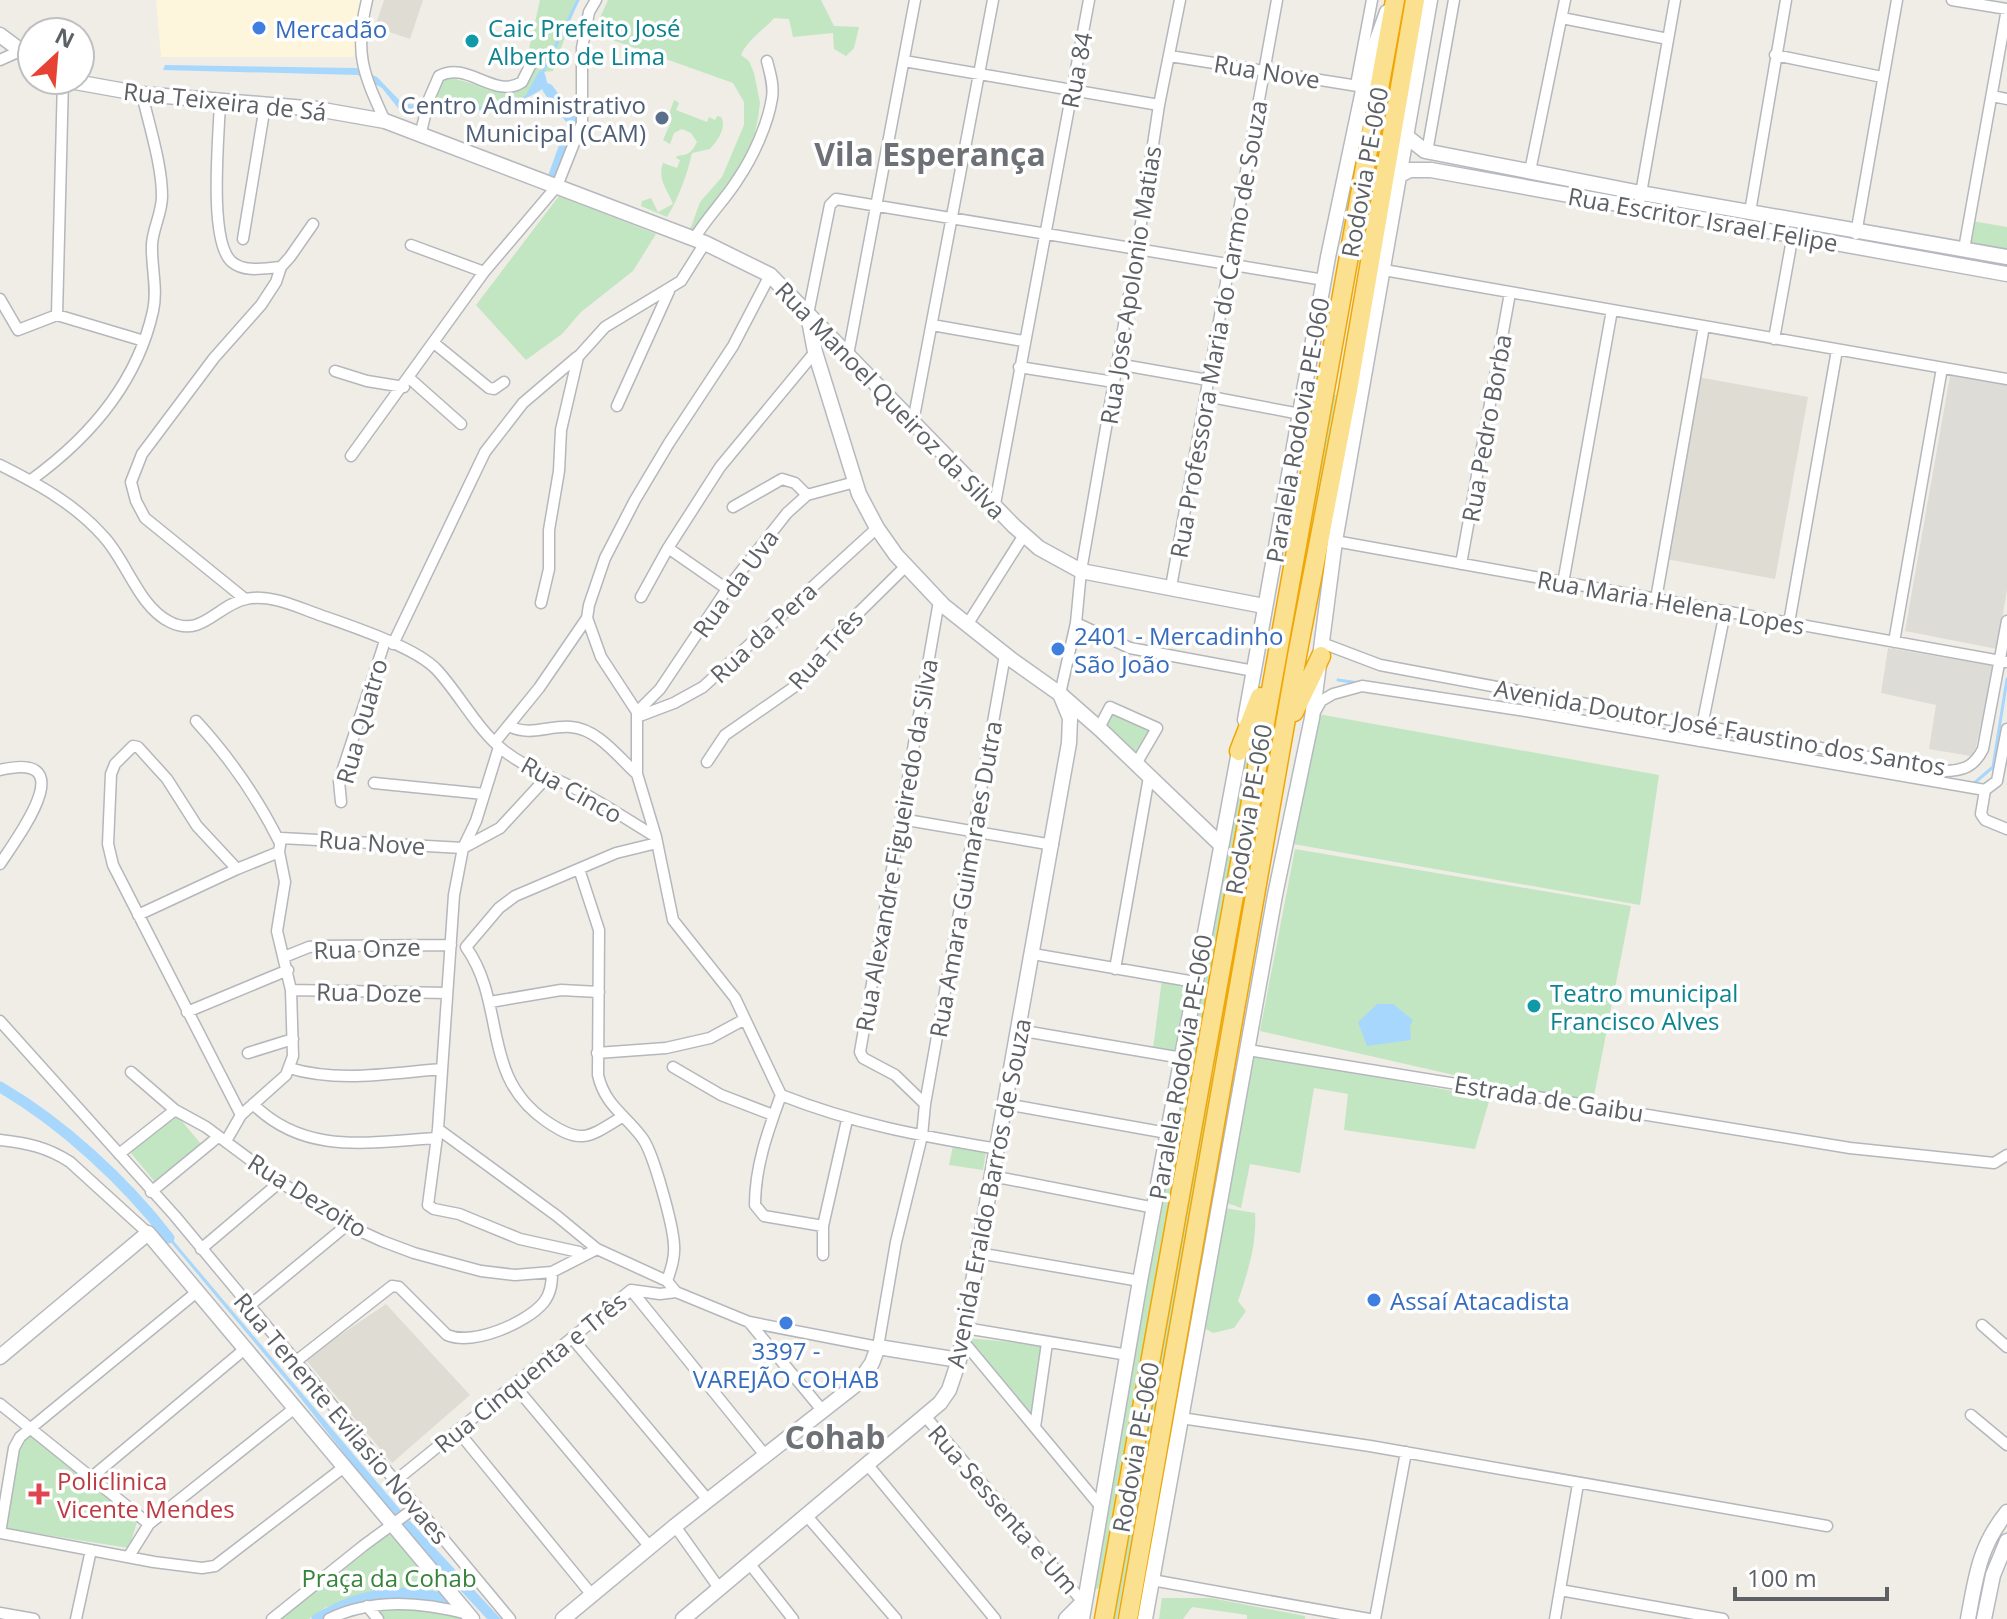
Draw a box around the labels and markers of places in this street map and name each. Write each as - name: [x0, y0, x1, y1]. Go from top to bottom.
- place label: Caic Prefeito José Alberto de Lima: [488, 11, 681, 72]
- place label: Mercadão: [275, 12, 387, 45]
- marker: Mercadão: [250, 19, 268, 37]
- marker: Caic Prefeito José Alberto de Lima: [463, 32, 481, 50]
- place label: Centro Administrativo Municipal (CAM): [401, 88, 646, 149]
- marker: Centro Administrativo Municipal (CAM): [653, 109, 671, 127]
- place label: 2401 - Mercadinho São João: [1074, 619, 1283, 680]
- marker: 2401 - Mercadinho São João: [1049, 640, 1067, 658]
- place label: Teatro municipal Francisco Alves: [1550, 976, 1738, 1037]
- marker: Teatro municipal Francisco Alves: [1525, 997, 1543, 1015]
- place label: Assaí Atacadista: [1390, 1284, 1570, 1317]
- marker: Assaí Atacadista: [1365, 1291, 1383, 1309]
- marker: 3397 - VAREJÃO COHAB: [777, 1314, 795, 1332]
- place label: 3397 - VAREJÃO COHAB: [693, 1334, 879, 1395]
- place label: Policlinica Vicente Mendes: [57, 1464, 235, 1525]
- marker: Policlinica Vicente Mendes: [28, 1483, 50, 1505]

